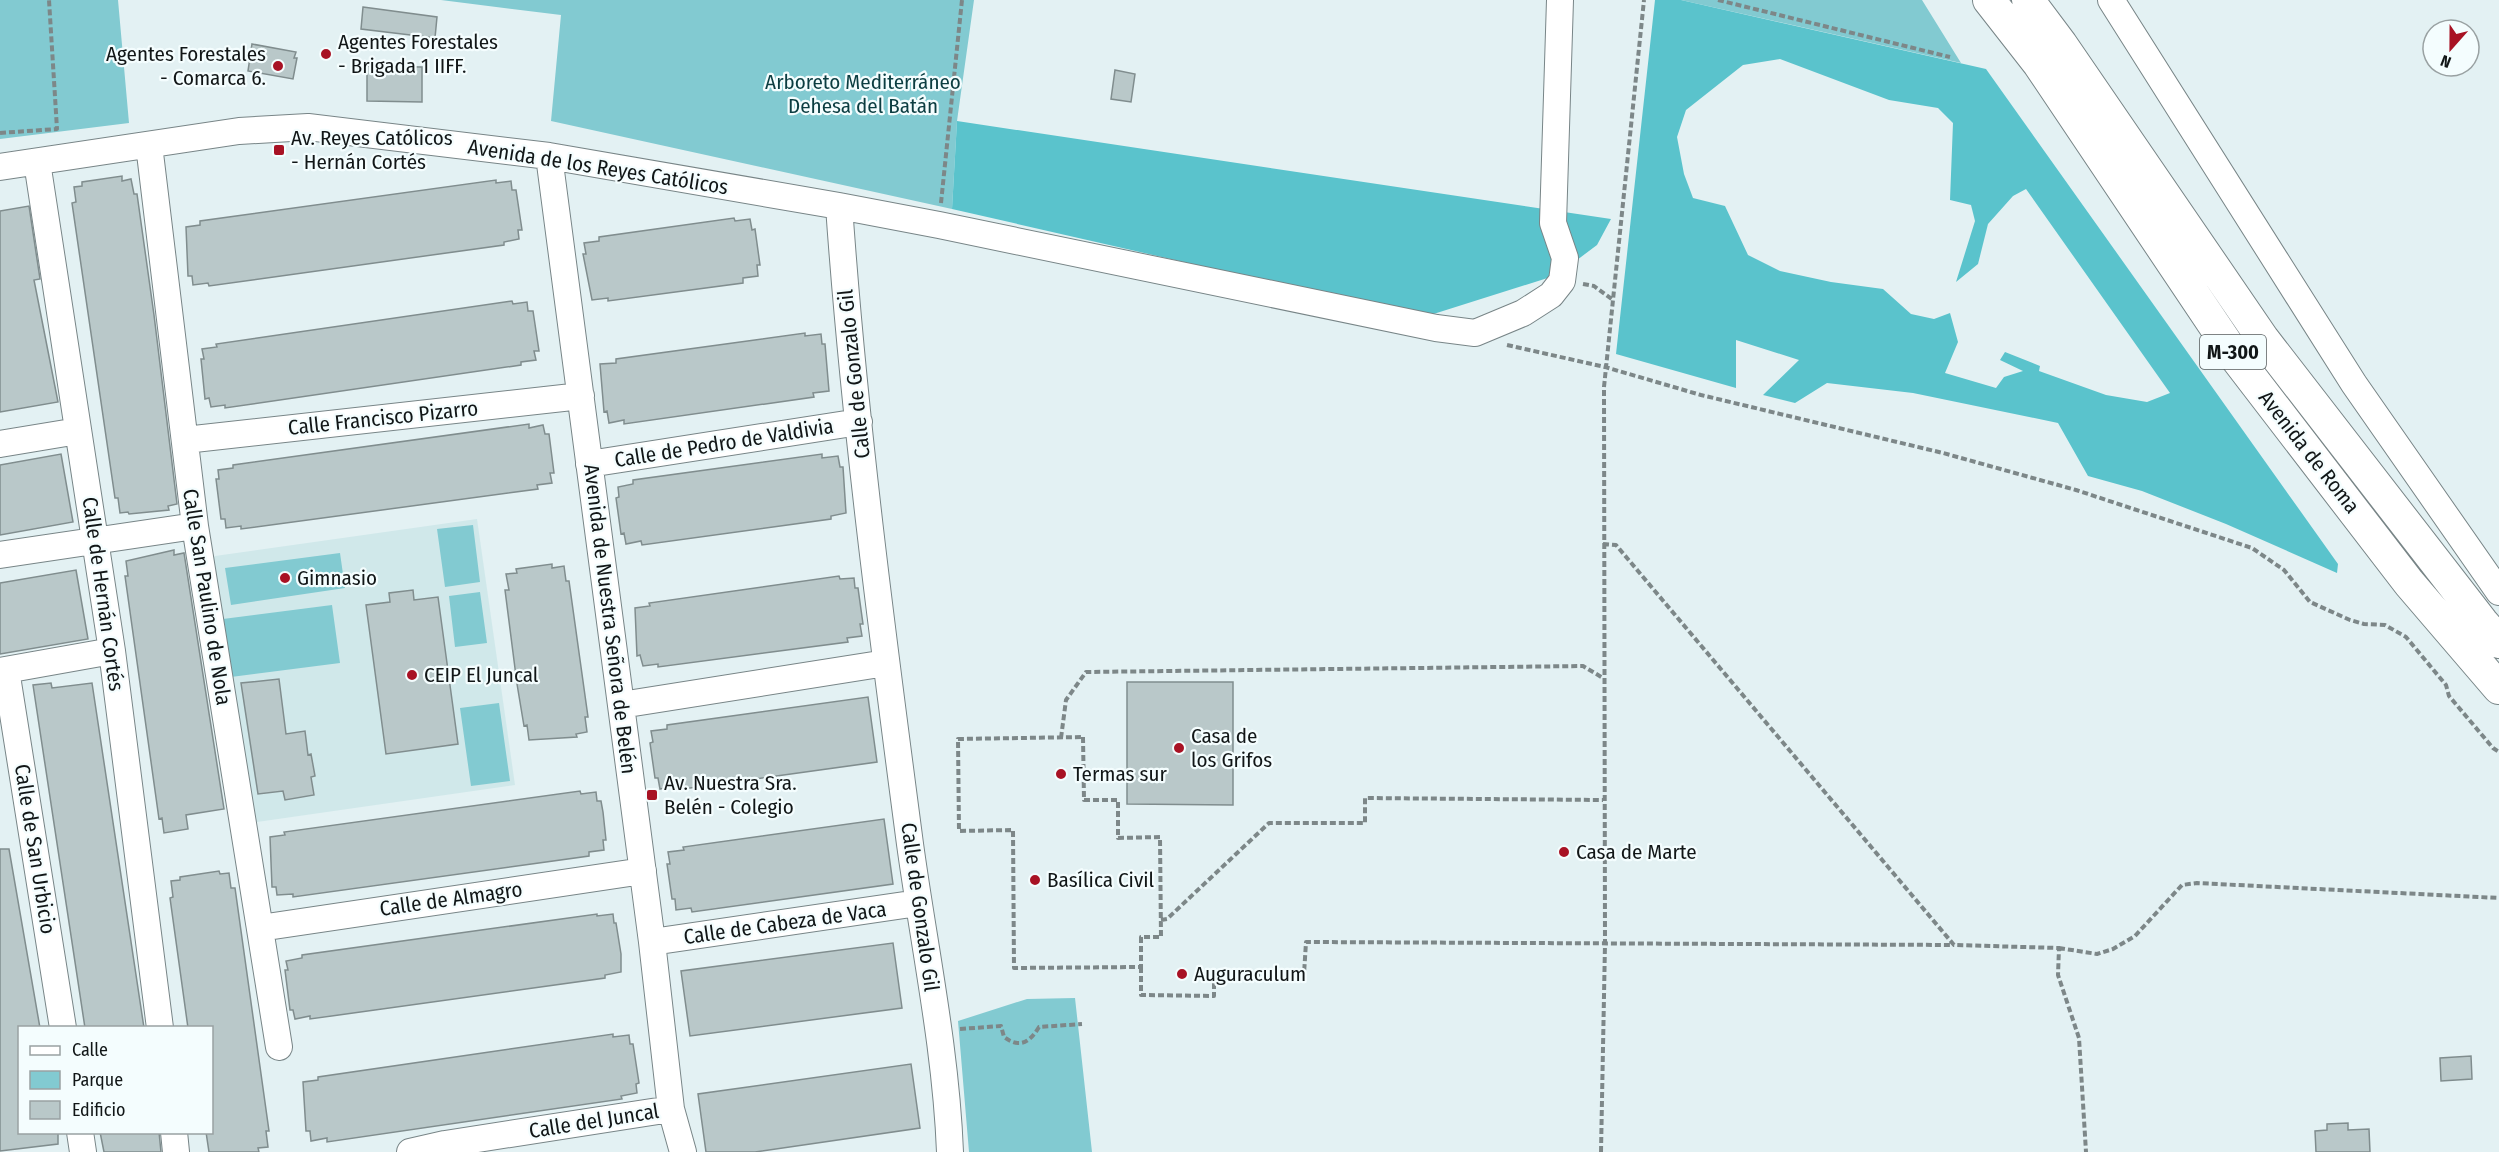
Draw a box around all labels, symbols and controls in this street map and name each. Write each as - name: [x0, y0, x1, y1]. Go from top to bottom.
- north arrow: [2421, 18, 2481, 78]
- place label: Agentes Forestales - Brigada 1 IIFF.: [338, 29, 498, 79]
- place label: Agentes Forestales - Comarca 6.: [106, 41, 266, 91]
- marker: Agentes Forestales - Brigada 1 IIFF.: [319, 47, 333, 61]
- text: N: [2438, 51, 2454, 72]
- marker: Agentes Forestales - Comarca 6.: [271, 59, 285, 73]
- park label: Arboreto Mediterráneo Dehesa del Batán: [765, 69, 961, 119]
- place label: Av. Reyes Católicos - Hernán Cortés: [291, 125, 453, 175]
- street label: Avenida de los Reyes Católicos: [466, 134, 730, 200]
- marker: Av. Reyes Católicos - Hernán Cortés: [272, 143, 286, 157]
- street label: Calle de Gonzalo Gil: [832, 288, 876, 460]
- road number: M-300: [2200, 335, 2266, 369]
- street label: Avenida de Roma: [2253, 385, 2365, 519]
- street label: Calle Francisco Pizarro: [287, 395, 479, 441]
- street label: Calle de Pedro de Valdivia: [613, 413, 835, 473]
- street label: Avenida de Nuestra Señora de Belén: [578, 463, 642, 775]
- street label: Calle San Paulino de Nola: [177, 487, 237, 707]
- street label: Calle de Hernán Cortés: [77, 495, 129, 693]
- place label: Gimnasio: [297, 565, 377, 591]
- marker: Gimnasio: [278, 571, 292, 585]
- place label: CEIP El Juncal: [424, 662, 539, 688]
- marker: CEIP El Juncal: [405, 668, 419, 682]
- place label: Casa de los Grifos: [1191, 723, 1272, 773]
- marker: Casa de los Grifos: [1172, 741, 1186, 755]
- place label: Termas sur: [1073, 761, 1167, 787]
- street label: Calle de San Urbicio: [9, 762, 61, 936]
- marker: Termas sur: [1054, 767, 1068, 781]
- place label: Av. Nuestra Sra. Belén - Colegio: [664, 770, 797, 820]
- marker: Av. Nuestra Sra. Belén - Colegio: [645, 788, 659, 802]
- street label: Calle de Gonzalo Gil: [895, 821, 945, 993]
- place label: Casa de Marte: [1576, 839, 1697, 865]
- marker: Casa de Marte: [1557, 845, 1571, 859]
- place label: Basílica Civil: [1047, 867, 1155, 893]
- marker: Basílica Civil: [1028, 873, 1042, 887]
- street label: Calle de Almagro: [378, 876, 524, 922]
- street label: Calle de Cabeza de Vaca: [682, 896, 888, 950]
- place label: Auguraculum: [1194, 961, 1306, 987]
- marker: Auguraculum: [1175, 967, 1189, 981]
- legend: [18, 1026, 213, 1134]
- text: Calle: [72, 1039, 108, 1061]
- text: Parque: [72, 1069, 123, 1091]
- street label: Calle del Juncal: [527, 1098, 661, 1144]
- text: Edificio: [72, 1099, 125, 1121]

